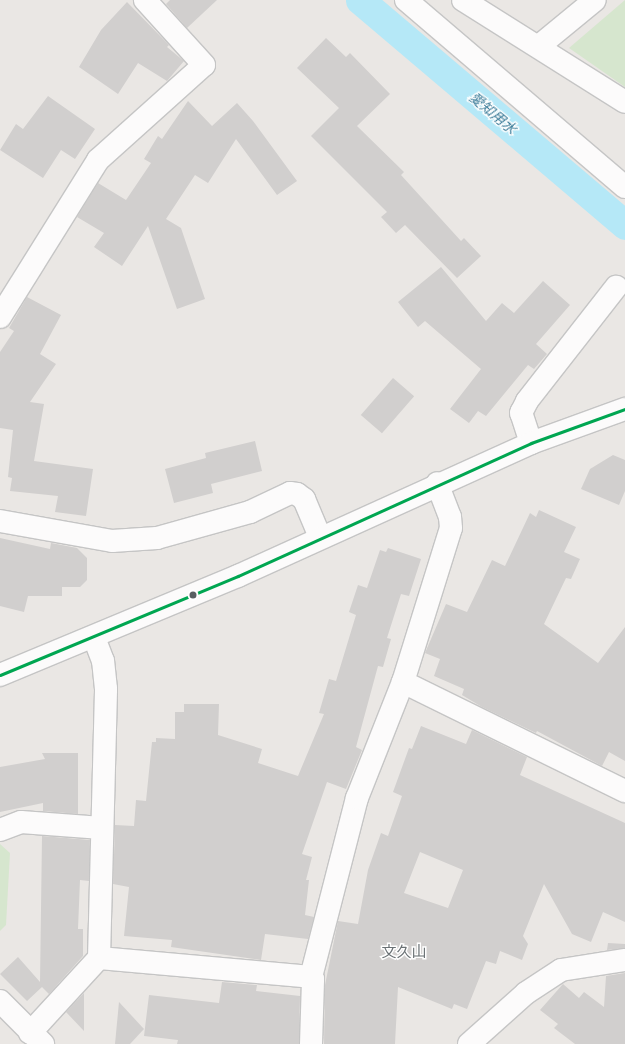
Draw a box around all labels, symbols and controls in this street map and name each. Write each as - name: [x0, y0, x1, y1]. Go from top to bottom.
- water label: 愛知用水: [466, 89, 520, 137]
- unlabelled marker: [188, 590, 198, 600]
- district label: 文久山: [382, 943, 426, 961]

